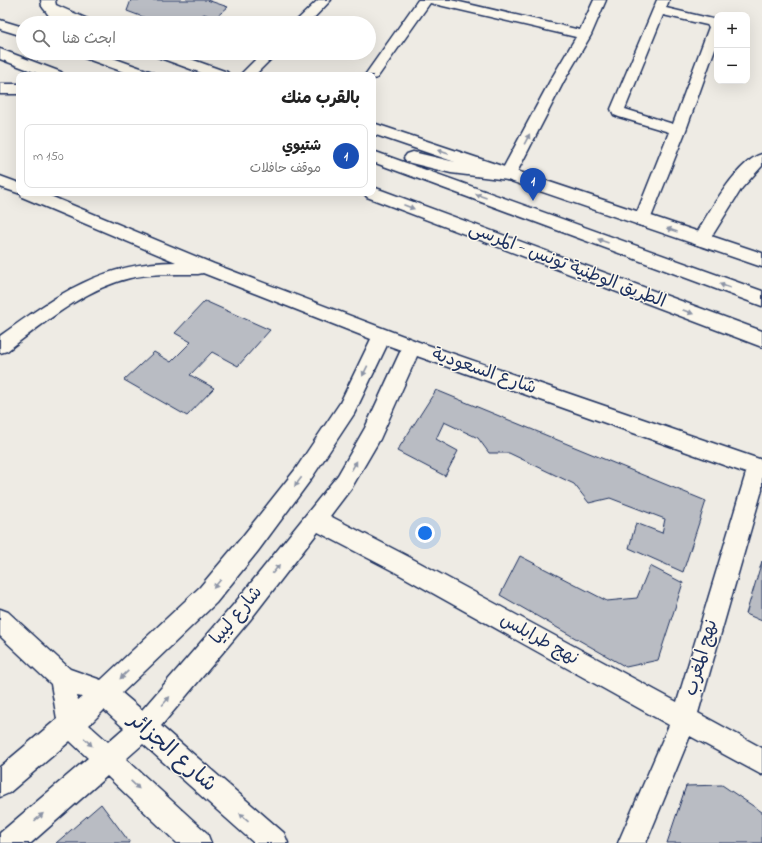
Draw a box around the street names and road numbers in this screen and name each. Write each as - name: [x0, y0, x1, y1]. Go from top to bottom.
- street label: الطريق الوطنية تونس - المرسى: [465, 216, 669, 316]
- street label: شارع السعودية: [428, 342, 540, 402]
- street label: شارع ليبيا: [205, 581, 269, 651]
- street label: نهج طرابلس: [495, 608, 583, 672]
- street label: نهج المغرب: [679, 617, 725, 699]
- street label: شارع الجزائر: [119, 704, 223, 801]

